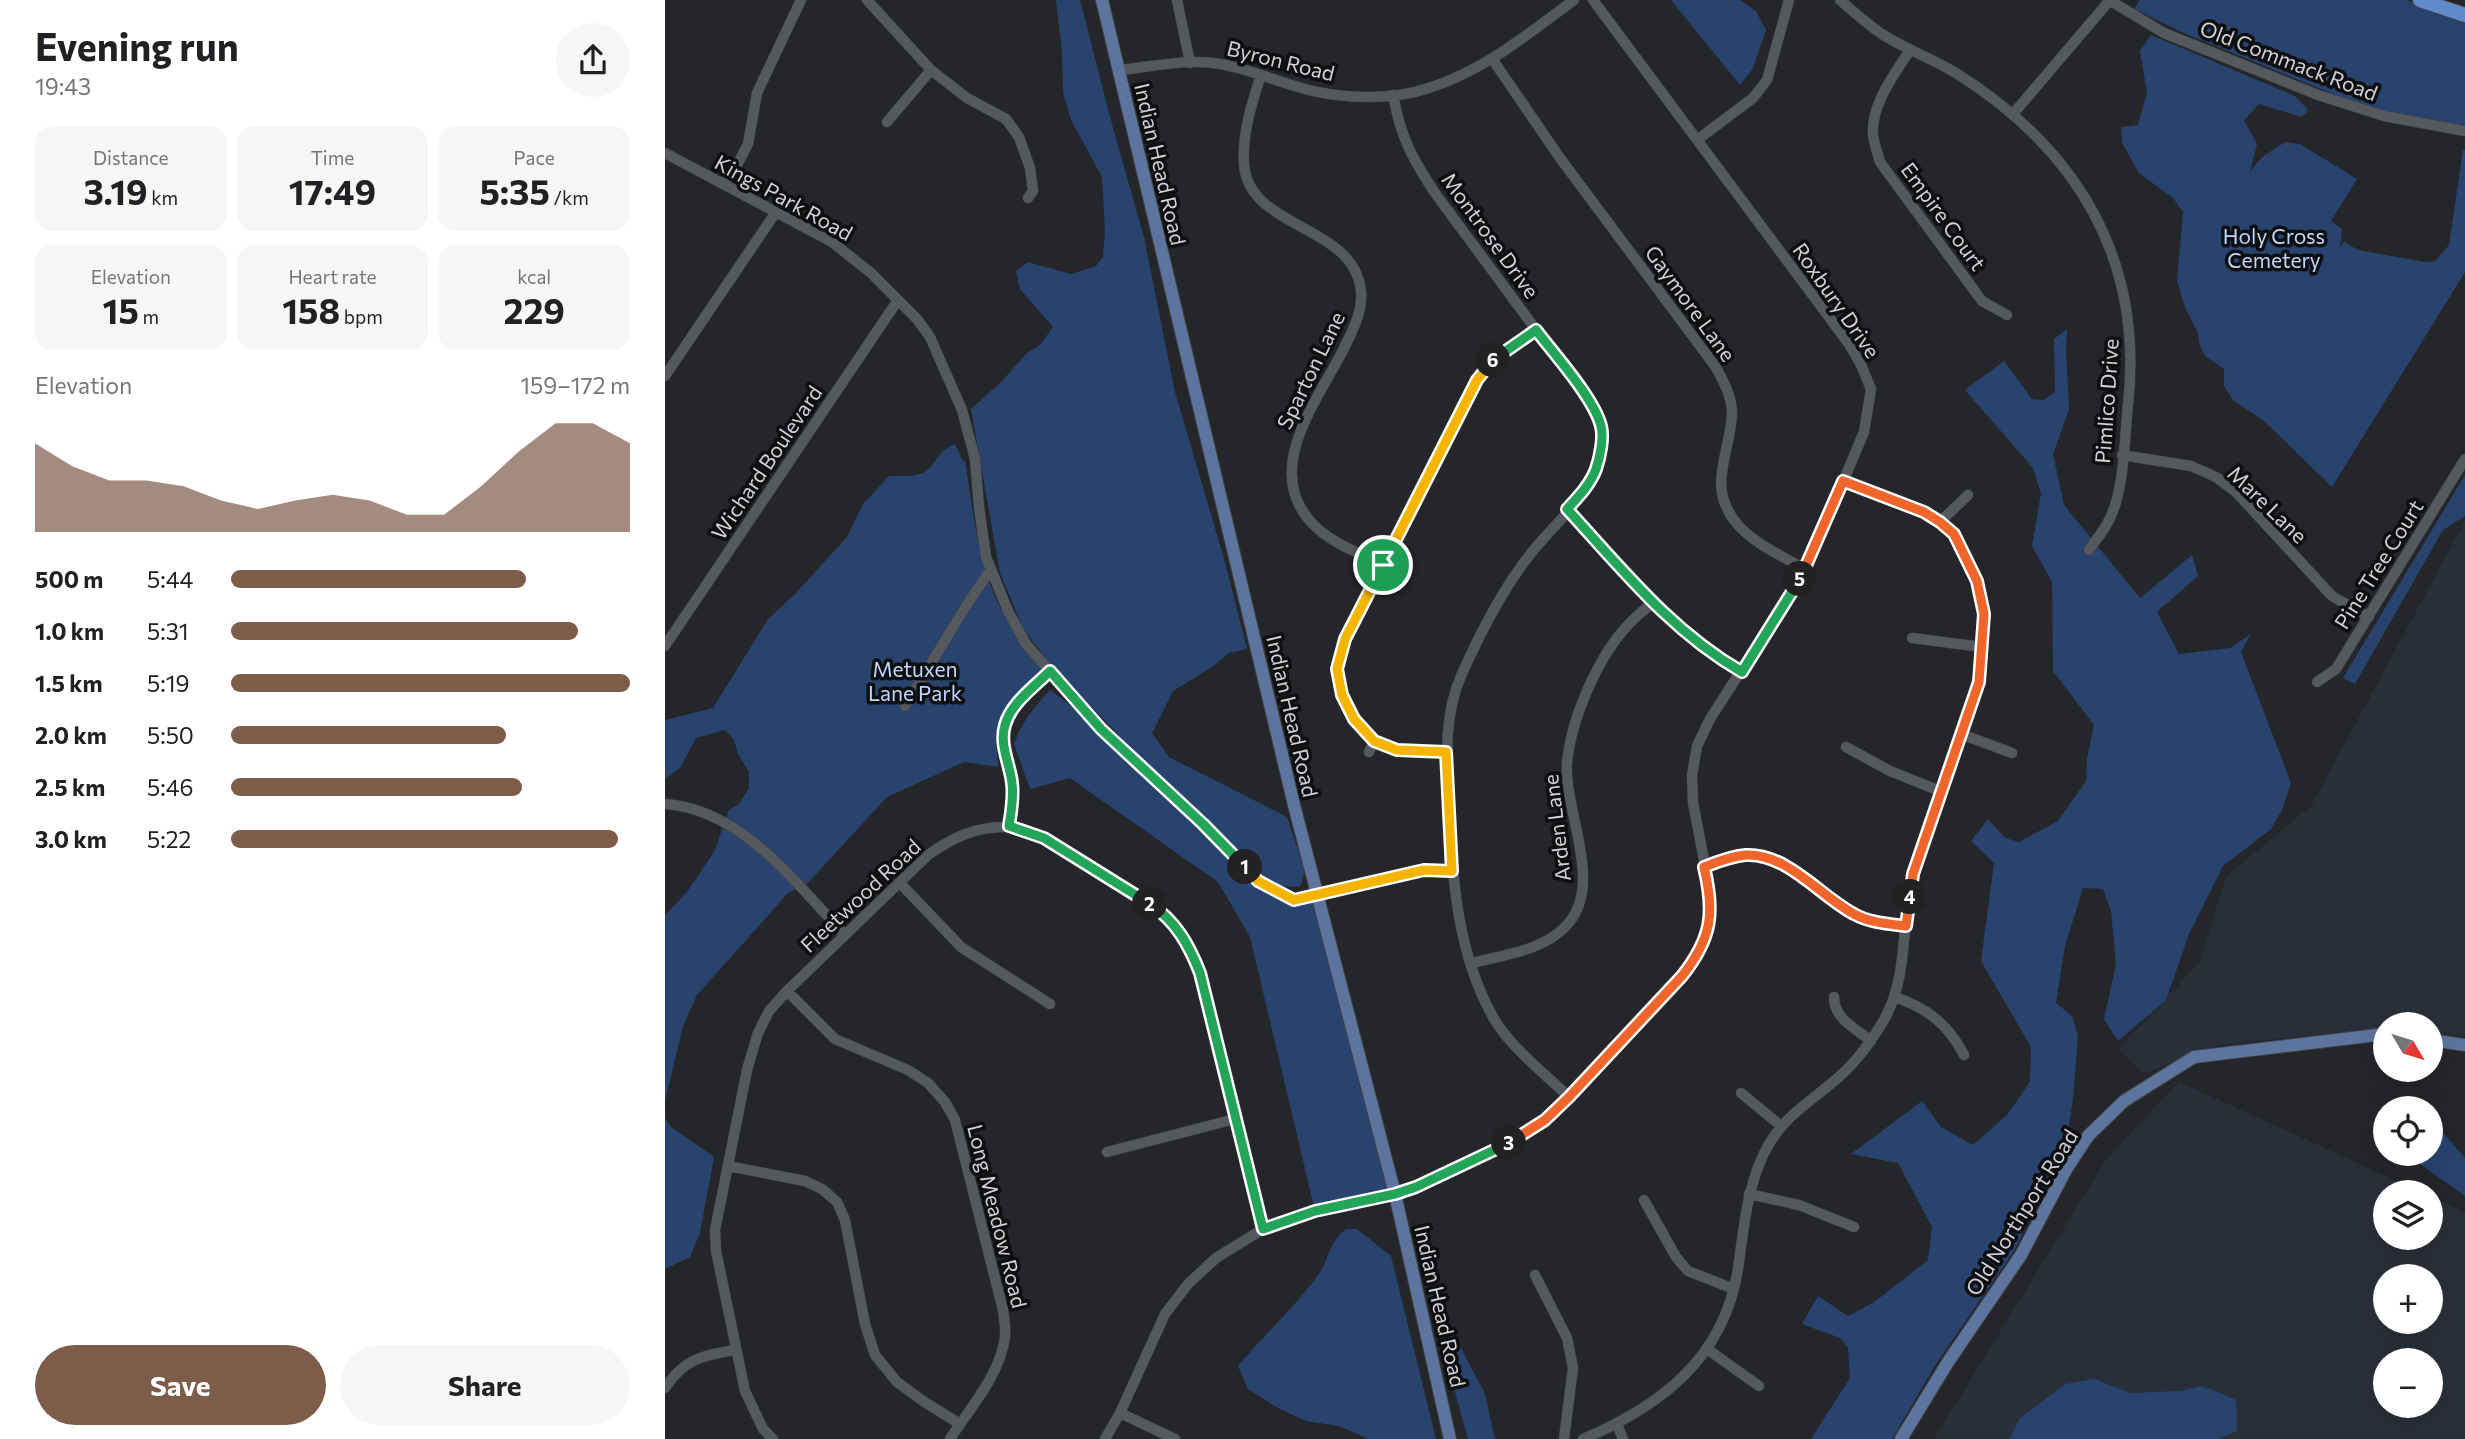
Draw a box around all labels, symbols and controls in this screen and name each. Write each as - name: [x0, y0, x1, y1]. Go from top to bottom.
- street label: Old Commack Road: [2197, 15, 2381, 105]
- text: Evening run: [35, 22, 239, 69]
- button: share: [556, 23, 630, 97]
- street label: Byron Road: [1225, 35, 1337, 85]
- text: 19:43: [35, 72, 91, 100]
- street label: Indian Head Road: [1130, 81, 1192, 247]
- text: Distance: [93, 146, 169, 169]
- text: Time: [311, 146, 354, 169]
- text: Pace: [514, 146, 555, 169]
- street label: Kings Park Road: [711, 149, 857, 245]
- street label: Empire Court: [1896, 157, 1992, 275]
- street label: Montrose Drive: [1437, 167, 1545, 303]
- text: 3.19: [84, 169, 148, 212]
- text: 17:49: [289, 169, 376, 212]
- text: 5:35: [479, 169, 550, 212]
- text: km: [148, 186, 178, 209]
- text: /km: [550, 186, 589, 209]
- park label: Holy Cross Cemetery: [2223, 223, 2325, 272]
- street label: Roxbury Drive: [1788, 238, 1886, 362]
- street label: Gaymore Lane: [1641, 240, 1741, 366]
- text: Elevation: [91, 265, 171, 288]
- text: Heart rate: [288, 265, 377, 288]
- text: kcal: [517, 265, 551, 288]
- text: 15: [103, 288, 139, 331]
- text: 158: [282, 288, 340, 331]
- text: 229: [504, 288, 565, 331]
- text: m: [139, 305, 159, 328]
- text: bpm: [340, 305, 383, 328]
- street label: Sparton Lane: [1271, 307, 1349, 433]
- street label: Pimlico Drive: [2089, 338, 2123, 464]
- pin: 6: [1475, 342, 1511, 378]
- text: 6: [1487, 348, 1498, 371]
- text: Elevation: [35, 371, 132, 399]
- text: 159–172 m: [520, 371, 630, 399]
- street label: Wichard Boulevard: [705, 380, 827, 544]
- street label: Mare Lane: [2223, 460, 2313, 548]
- street label: Pine Tree Court: [2328, 495, 2428, 633]
- pin: [1353, 535, 1413, 595]
- icon: arrive: [1364, 546, 1402, 584]
- pin: 5: [1783, 562, 1817, 596]
- text: 500 m: [35, 565, 103, 593]
- text: 5:44: [147, 565, 193, 593]
- text: 5: [1794, 567, 1805, 590]
- text: 1.0 km: [35, 617, 104, 645]
- text: 5:31: [147, 617, 189, 645]
- street label: Indian Head Road: [1262, 633, 1324, 799]
- park label: Metuxen Lane Park: [868, 656, 962, 705]
- text: 1.5 km: [35, 669, 103, 697]
- text: 5:19: [147, 669, 189, 697]
- text: 2.0 km: [35, 721, 107, 749]
- text: 5:50: [147, 721, 194, 749]
- text: 2.5 km: [35, 773, 105, 801]
- text: 5:46: [147, 773, 193, 801]
- street label: Arden Lane: [1537, 773, 1575, 883]
- text: 3.0 km: [35, 825, 107, 853]
- text: 5:22: [147, 825, 191, 853]
- street label: Fleetwood Road: [795, 833, 925, 957]
- pin: 1: [1227, 850, 1263, 884]
- text: 1: [1240, 855, 1249, 878]
- pin: 4: [1893, 880, 1927, 914]
- text: 4: [1904, 885, 1915, 908]
- pin: 2: [1133, 886, 1168, 922]
- text: 2: [1144, 892, 1155, 915]
- north arrow: [2373, 1012, 2443, 1082]
- map controls: [2373, 1012, 2443, 1418]
- button: locate: [2373, 1096, 2443, 1166]
- street label: Long Meadow Road: [963, 1122, 1033, 1310]
- street label: Old Northport Road: [1960, 1124, 2082, 1300]
- pin: 3: [1491, 1126, 1527, 1160]
- text: 3: [1503, 1131, 1514, 1154]
- button: layers: [2373, 1180, 2443, 1250]
- street label: Indian Head Road: [1410, 1223, 1472, 1389]
- button: +: [2373, 1264, 2443, 1334]
- button: Save: [35, 1345, 326, 1425]
- button: Share: [340, 1345, 630, 1425]
- button: −: [2373, 1348, 2443, 1418]

